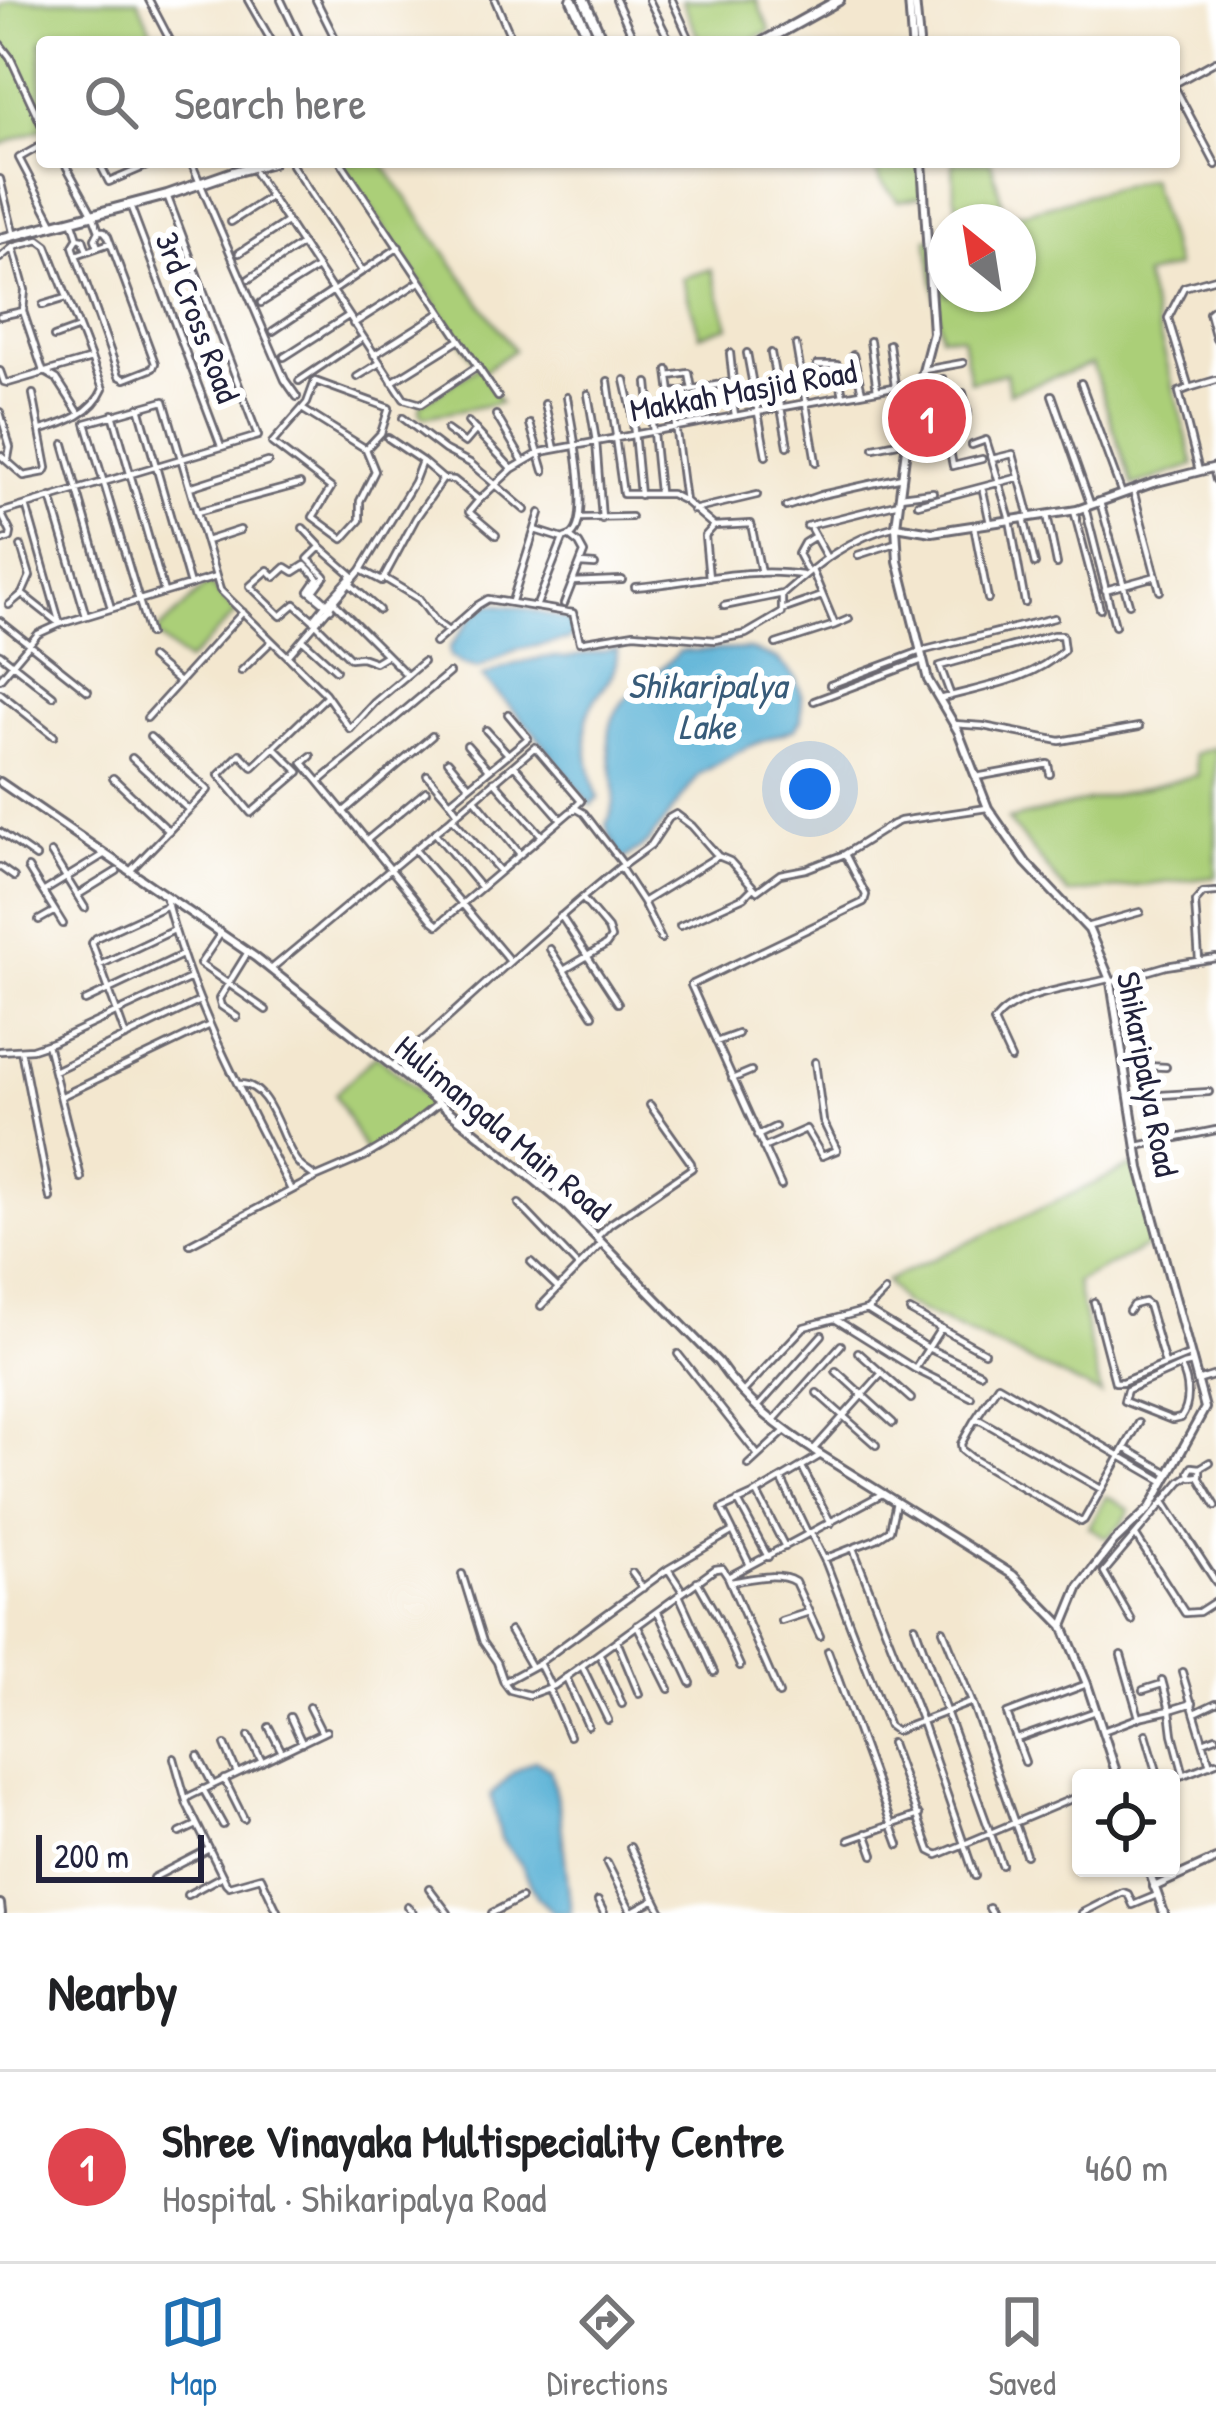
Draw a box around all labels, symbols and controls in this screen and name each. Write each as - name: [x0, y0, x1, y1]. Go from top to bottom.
- search box: [36, 36, 1180, 168]
- icon: search: [78, 69, 144, 135]
- text: Search here: [174, 72, 366, 133]
- north arrow: [928, 204, 1036, 312]
- street label: 3rd Cross Road: [145, 226, 251, 409]
- street label: Makkah Masjid Road: [626, 348, 860, 432]
- pin: 1: [888, 373, 966, 463]
- water label: Shikaripalya Lake: [627, 660, 790, 750]
- your location: [780, 759, 840, 819]
- street label: Shikaripalya Road: [1106, 968, 1189, 1180]
- street label: Hulimangala Main Road: [385, 1025, 620, 1232]
- map controls: [1072, 1769, 1180, 1877]
- button: locate: [1072, 1769, 1180, 1877]
- scale bar: [36, 1829, 204, 1882]
- text: 200 m: [54, 1834, 129, 1878]
- text: Nearby: [48, 1957, 178, 2026]
- text: Shree Vinayaka Multispeciality Centre: [162, 2110, 784, 2171]
- text: 1: [80, 2140, 94, 2193]
- text: 460 m: [1085, 2140, 1168, 2193]
- text: Hospital · Shikaripalya Road: [162, 2171, 547, 2224]
- tab: Map: [160, 2289, 226, 2405]
- tab: Directions: [547, 2289, 668, 2405]
- tab: Saved: [988, 2289, 1056, 2405]

